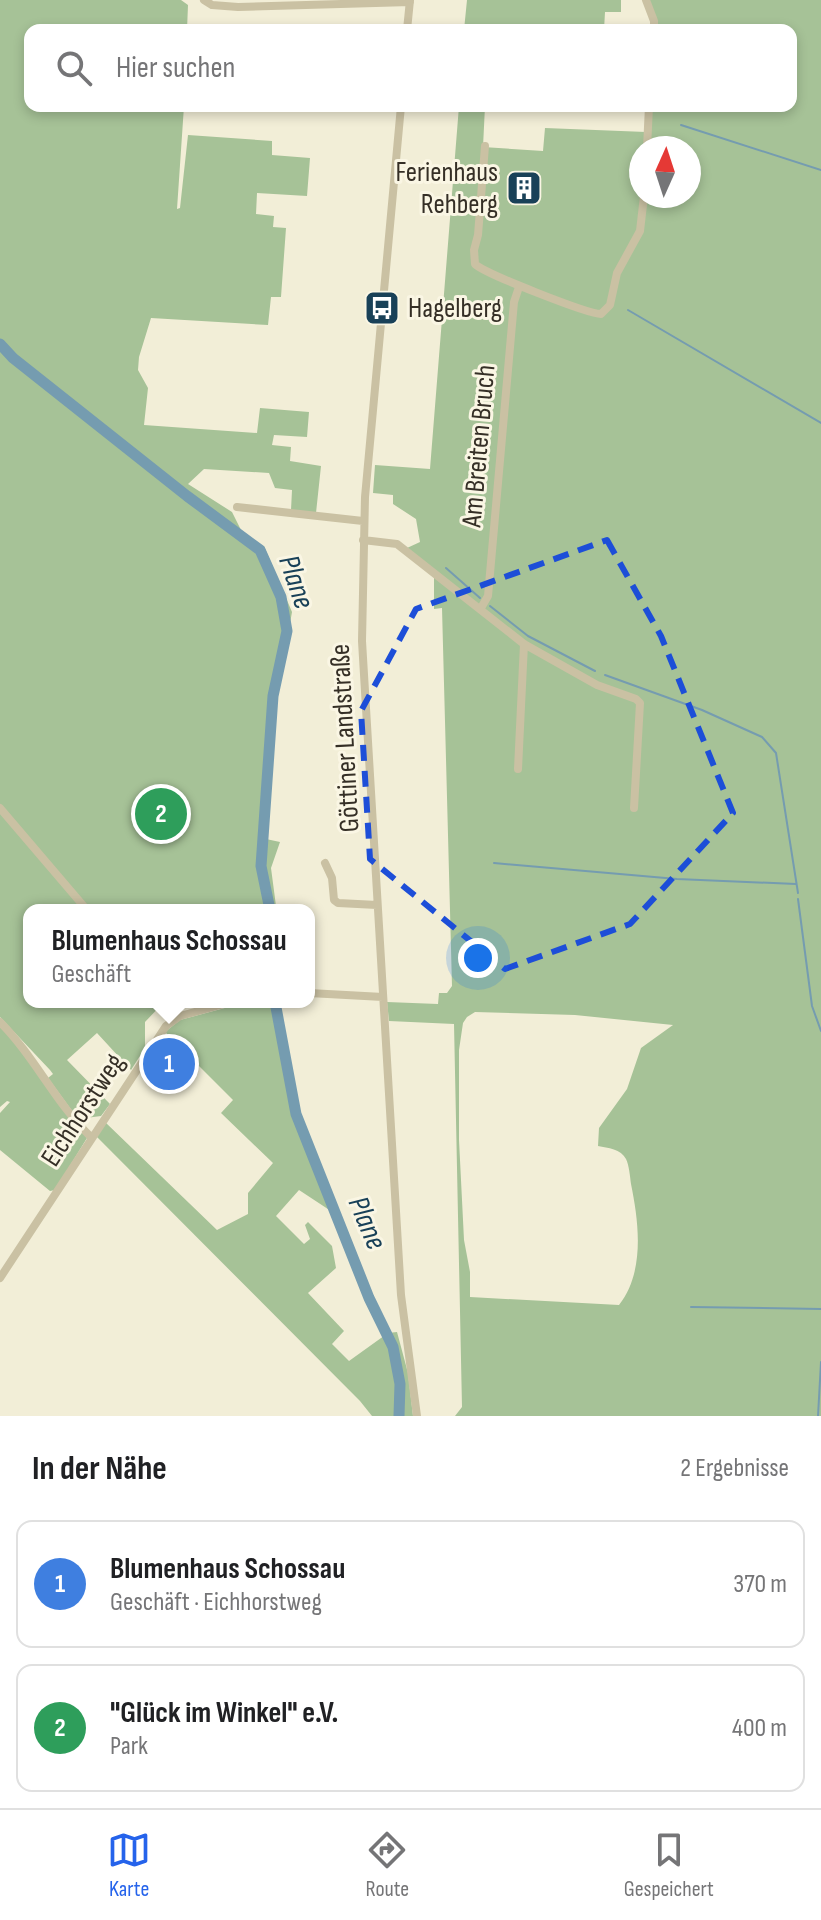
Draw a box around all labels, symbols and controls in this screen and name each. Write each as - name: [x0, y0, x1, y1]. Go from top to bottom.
- search box: [24, 24, 797, 112]
- icon: search: [52, 46, 96, 90]
- text: Hier suchen: [116, 50, 235, 86]
- north arrow: [629, 136, 701, 208]
- place label: Ferienhaus Rehberg: [396, 156, 498, 221]
- building icon: Ferienhaus Rehberg: [505, 169, 543, 207]
- bus stop icon: Hagelberg: [363, 289, 401, 327]
- place label: Hagelberg: [408, 292, 502, 325]
- street label: Am Breiten Bruch: [455, 363, 503, 530]
- water label: Plane: [270, 550, 322, 614]
- street label: Göttiner Landstraße: [324, 643, 366, 833]
- pin: 2: [135, 784, 187, 844]
- popup: [23, 904, 315, 1008]
- text: Blumenhaus Schossau: [51, 923, 287, 959]
- your location: [458, 938, 498, 978]
- text: Geschäft: [51, 959, 131, 990]
- pin: 1: [143, 1034, 195, 1094]
- street label: Eichhorstweg: [34, 1047, 132, 1173]
- water label: Plane: [340, 1191, 394, 1255]
- text: In der Nähe: [32, 1448, 167, 1489]
- text: 2 Ergebnisse: [680, 1453, 789, 1484]
- text: Blumenhaus Schossau: [110, 1551, 345, 1587]
- text: 1: [55, 1569, 65, 1600]
- text: 370 m: [733, 1569, 787, 1600]
- text: Geschäft · Eichhorstweg: [110, 1587, 322, 1618]
- text: "Glück im Winkel" e.V.: [110, 1695, 338, 1731]
- text: 2: [54, 1713, 66, 1744]
- text: 400 m: [732, 1713, 787, 1744]
- text: Park: [110, 1731, 148, 1762]
- tab: Karte: [107, 1828, 151, 1903]
- tab: Route: [365, 1828, 409, 1903]
- tab: Gespeichert: [624, 1828, 714, 1903]

